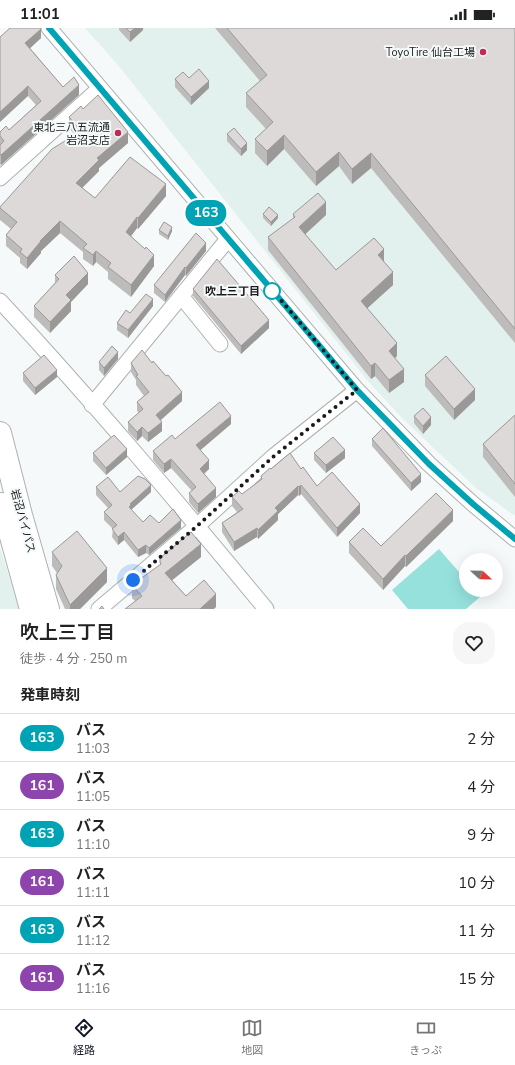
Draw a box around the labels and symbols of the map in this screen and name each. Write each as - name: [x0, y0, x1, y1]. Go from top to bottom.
- place label: ToyoTire 仙台工場: [386, 45, 475, 60]
- marker: ToyoTire 仙台工場: [478, 47, 488, 57]
- place label: 東北三八五流通 岩沼支店: [33, 120, 110, 148]
- marker: 東北三八五流通 岩沼支店: [113, 128, 123, 138]
- line badge: 163: [183, 200, 229, 226]
- marker: 吹上三丁目: [263, 282, 281, 300]
- place label: 吹上三丁目: [205, 284, 260, 299]
- street label: 岩沼バイパス: [7, 487, 39, 555]
- north arrow: [459, 553, 503, 597]
- your location: [123, 570, 143, 590]

